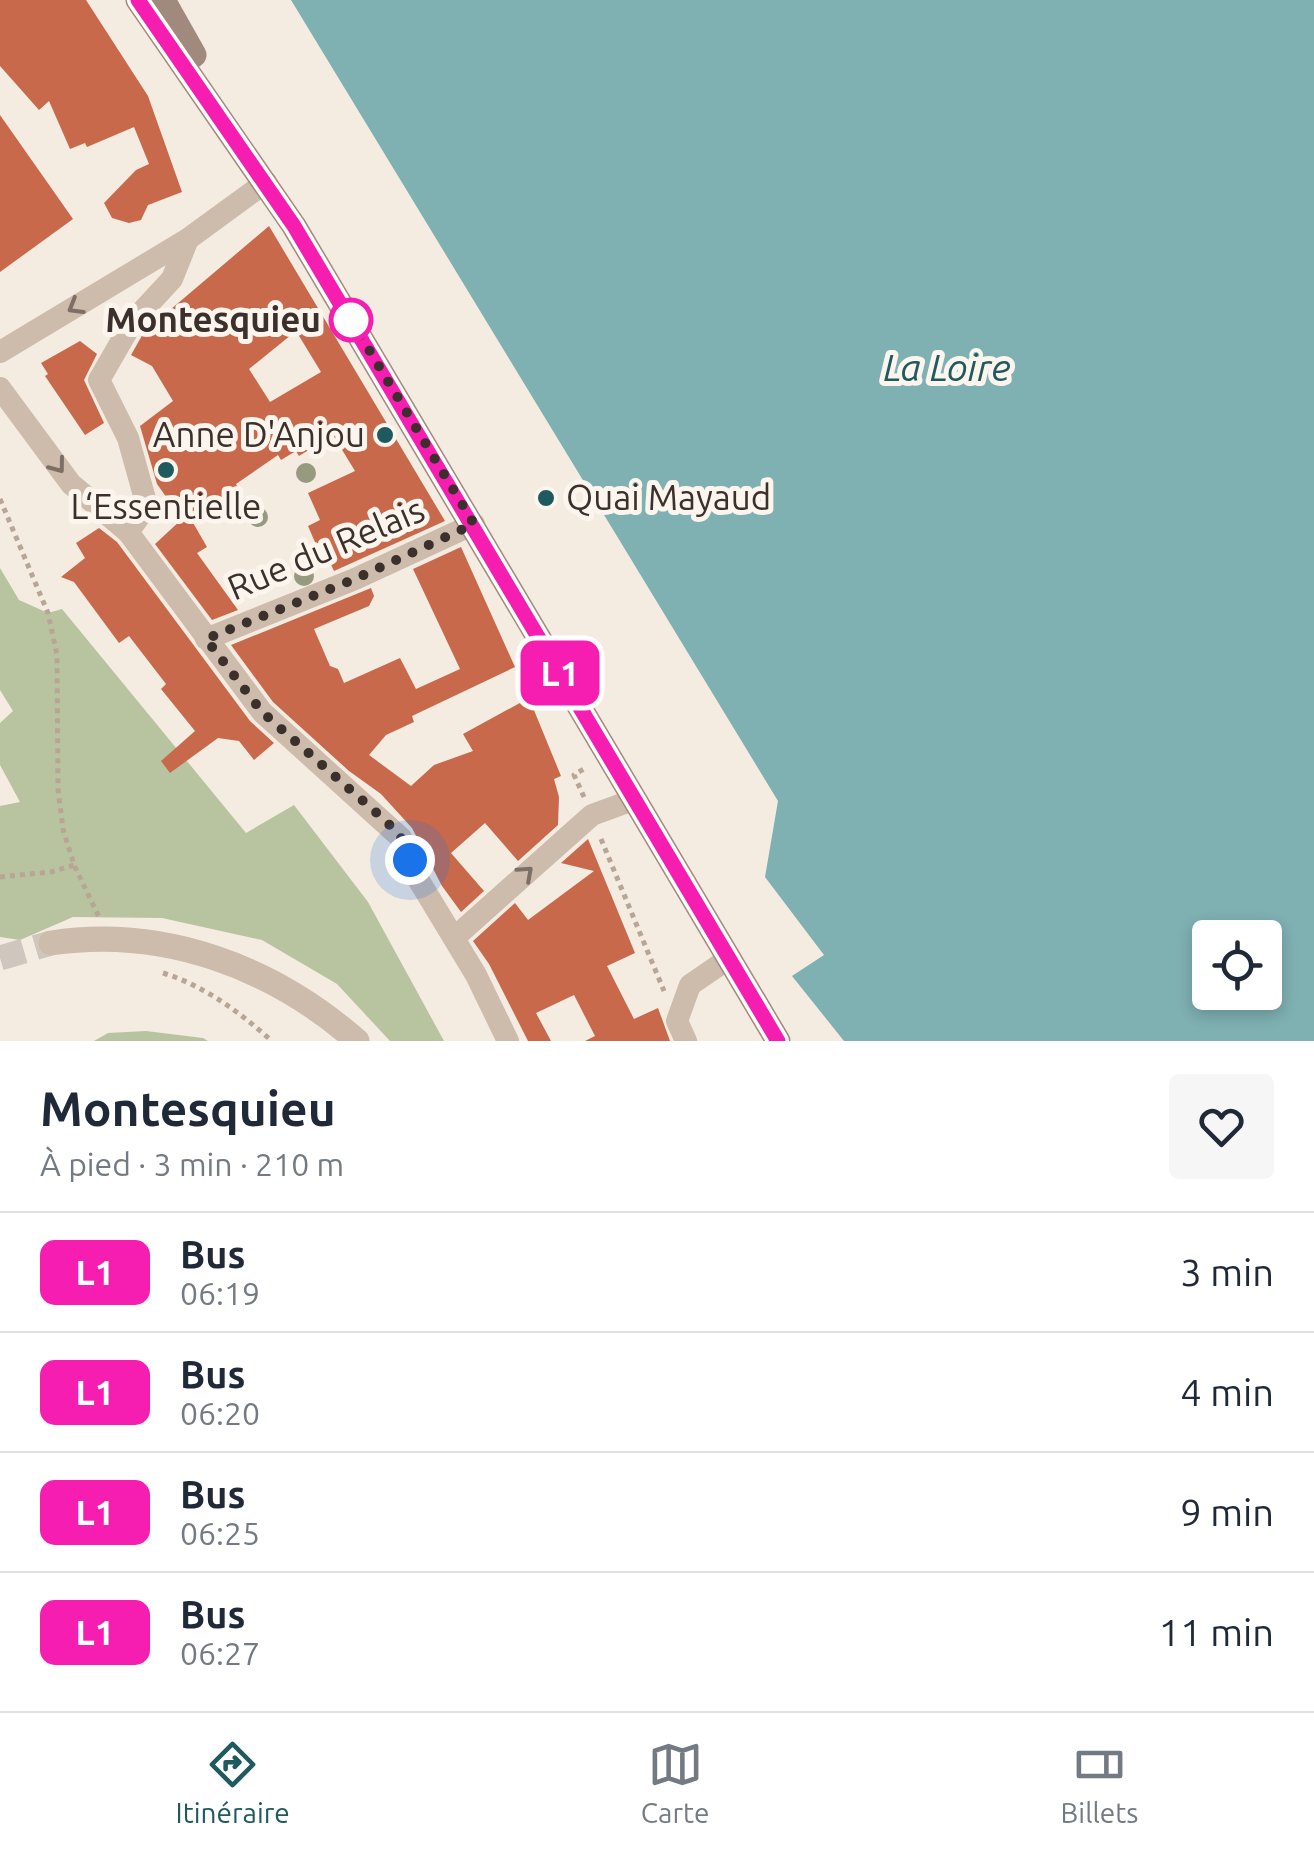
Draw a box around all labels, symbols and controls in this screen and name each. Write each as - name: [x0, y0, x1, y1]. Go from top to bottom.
- one-way arrow: [68, 295, 86, 314]
- place label: Montesquieu: [105, 299, 321, 339]
- marker: Montesquieu: [330, 299, 372, 341]
- water label: La Loire: [883, 346, 1011, 388]
- place label: Anne D'Anjou: [153, 414, 365, 454]
- marker: Anne D'Anjou: [374, 424, 396, 446]
- one-way arrow: [46, 455, 63, 473]
- marker: L‘Essentielle: [155, 459, 177, 481]
- place label: Quai Mayaud: [566, 477, 771, 517]
- place label: L‘Essentielle: [71, 486, 261, 526]
- marker: Quai Mayaud: [535, 487, 557, 509]
- street label: Rue du Relais: [221, 489, 430, 607]
- line badge: L1: [515, 640, 605, 706]
- text: L1: [541, 653, 580, 693]
- your location: [385, 835, 435, 885]
- one-way arrow: [514, 867, 533, 885]
- map controls: [1192, 920, 1282, 1010]
- button: locate: [1192, 920, 1282, 1010]
- button: heart: [1169, 1074, 1274, 1179]
- text: Montesquieu: [40, 1081, 336, 1135]
- text: À pied · 3 min · 210 m: [40, 1146, 344, 1182]
- text: Bus: [180, 1233, 245, 1275]
- text: 3 min: [1180, 1251, 1274, 1293]
- text: L1: [76, 1252, 115, 1292]
- text: 06:19: [180, 1275, 260, 1311]
- text: Bus: [180, 1353, 245, 1395]
- text: 4 min: [1180, 1371, 1274, 1413]
- text: L1: [76, 1372, 115, 1412]
- text: 06:20: [180, 1395, 260, 1431]
- text: Bus: [180, 1473, 245, 1515]
- text: 9 min: [1180, 1491, 1274, 1533]
- text: L1: [76, 1492, 115, 1532]
- text: 06:25: [180, 1515, 260, 1551]
- text: Bus: [180, 1593, 245, 1635]
- text: 11 min: [1159, 1611, 1274, 1653]
- text: L1: [76, 1612, 115, 1652]
- text: 06:27: [180, 1635, 260, 1671]
- tab: Itinéraire: [176, 1737, 290, 1828]
- tab: Carte: [641, 1737, 709, 1828]
- tab: Billets: [1061, 1737, 1138, 1828]

